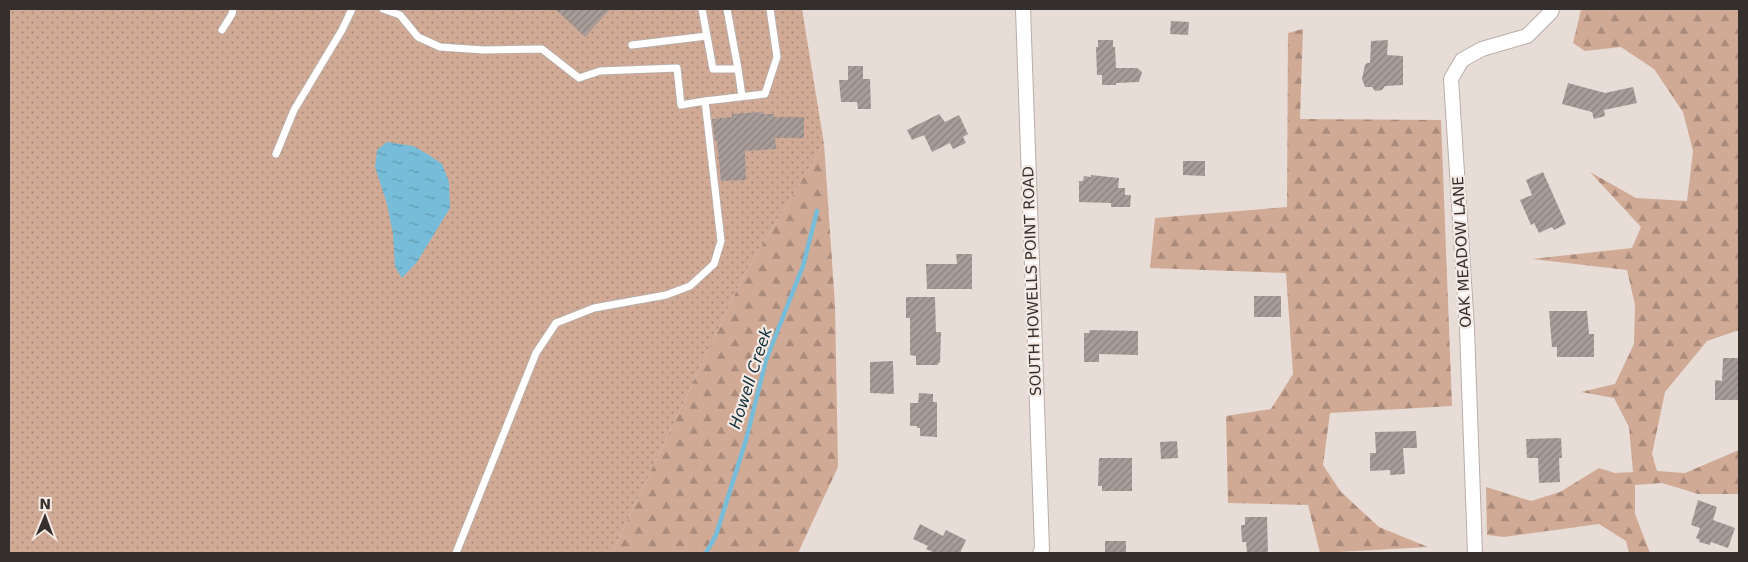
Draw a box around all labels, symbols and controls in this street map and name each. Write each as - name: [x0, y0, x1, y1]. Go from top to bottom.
- street label: SOUTH HOWELLS POINT ROAD: [1019, 166, 1045, 396]
- street label: OAK MEADOW LANE: [1449, 176, 1475, 328]
- water label: Howell Creek: [725, 324, 776, 431]
- north arrow: [20, 492, 70, 542]
- text: N: [39, 496, 51, 512]

